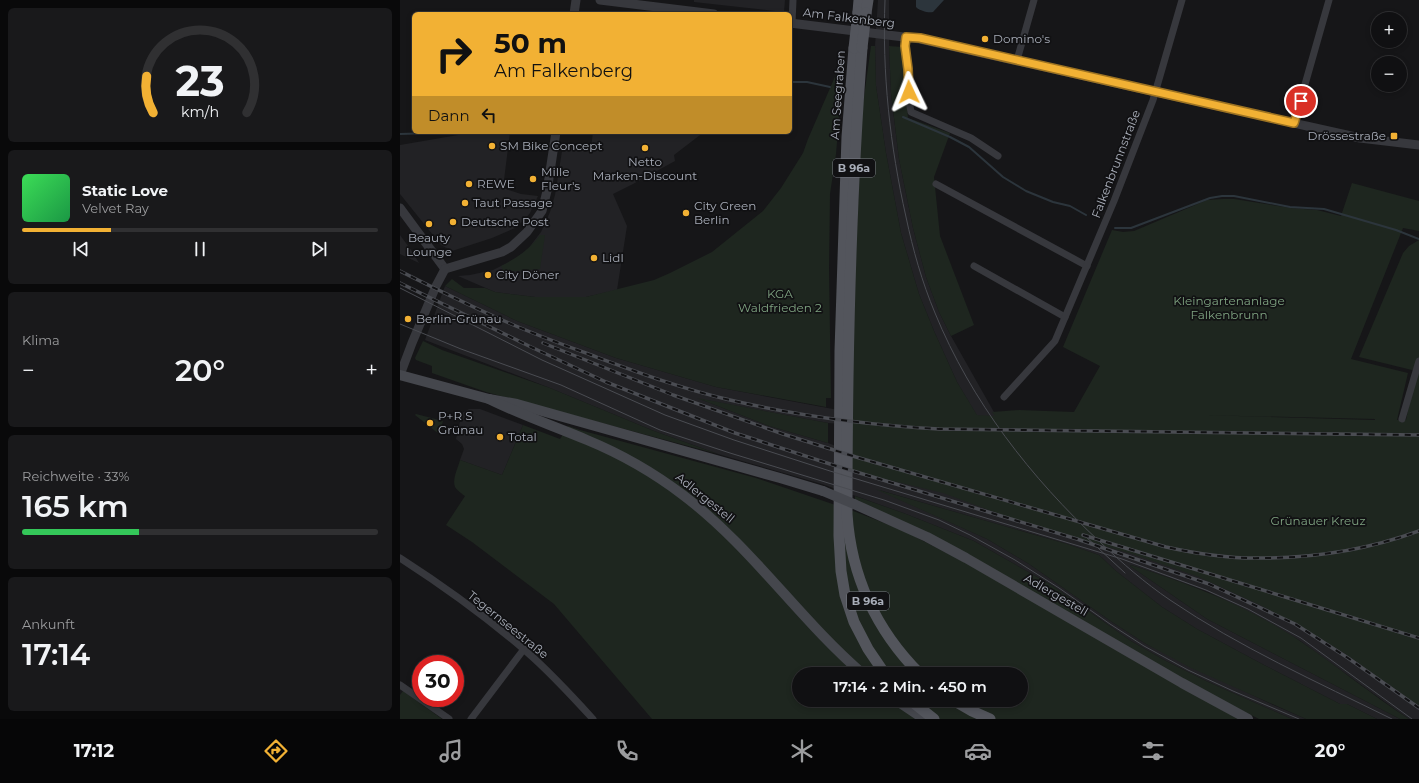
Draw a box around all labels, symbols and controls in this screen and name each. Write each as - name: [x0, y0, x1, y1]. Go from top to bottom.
- street label: Am Falkenberg: [802, 4, 896, 31]
- map controls: [1371, 12, 1407, 92]
- button: +: [1371, 12, 1407, 48]
- text: 50 m: [494, 26, 567, 60]
- icon: right: [428, 28, 480, 80]
- place label: Domino's: [993, 31, 1050, 46]
- marker: Domino's: [980, 34, 990, 44]
- street label: Am Seegraben: [827, 50, 848, 140]
- text: 23: [175, 56, 225, 106]
- button: −: [1371, 56, 1407, 92]
- text: Am Falkenberg: [494, 60, 633, 82]
- position arrow: [888, 71, 930, 113]
- pin: [1284, 84, 1318, 118]
- icon: arrive: [1290, 90, 1312, 112]
- text: km/h: [181, 103, 219, 121]
- icon: left: [478, 104, 500, 126]
- text: Dann: [428, 106, 470, 125]
- street label: Falkenbrunnstraße: [1088, 108, 1143, 220]
- place label: Drössestraße: [1308, 128, 1386, 143]
- marker: Drössestraße: [1389, 131, 1399, 141]
- place label: SM Bike Concept: [500, 138, 602, 153]
- marker: SM Bike Concept: [487, 141, 497, 151]
- marker: Netto Marken-Discount: [640, 143, 650, 153]
- place label: Netto Marken-Discount: [593, 154, 697, 183]
- road number: B 96a: [833, 159, 875, 177]
- place label: Mille Fleur's: [541, 164, 580, 193]
- marker: Mille Fleur's: [528, 174, 538, 184]
- place label: REWE: [477, 176, 515, 191]
- marker: REWE: [464, 179, 474, 189]
- text: Static Love: [82, 181, 168, 200]
- place label: Taut Passage: [473, 195, 552, 210]
- marker: Taut Passage: [460, 198, 470, 208]
- place label: City Green Berlin: [694, 198, 756, 227]
- text: Velvet Ray: [82, 200, 149, 216]
- marker: City Green Berlin: [681, 208, 691, 218]
- place label: Deutsche Post: [461, 214, 549, 229]
- marker: Deutsche Post: [448, 217, 458, 227]
- marker: Beauty Lounge: [424, 219, 434, 229]
- place label: Beauty Lounge: [406, 230, 452, 259]
- icon: previous: [70, 238, 92, 260]
- icon: pause: [189, 238, 211, 260]
- icon: next: [308, 238, 330, 260]
- place label: Lidl: [602, 250, 624, 265]
- marker: Lidl: [589, 253, 599, 263]
- place label: City Döner: [496, 267, 560, 282]
- marker: City Döner: [483, 270, 493, 280]
- park label: KGA Waldfrieden 2: [738, 286, 822, 315]
- park label: Kleingartenanlage Falkenbrunn: [1173, 293, 1285, 322]
- place label: Berlin-Grünau: [416, 311, 502, 326]
- marker: Berlin-Grünau: [403, 314, 413, 324]
- text: Klima: [22, 332, 60, 348]
- text: 20°: [175, 352, 225, 389]
- text: −: [22, 357, 35, 384]
- text: +: [365, 357, 378, 384]
- place label: P+R S Grünau: [438, 408, 483, 437]
- marker: P+R S Grünau: [425, 418, 435, 428]
- place label: Total: [508, 429, 537, 444]
- marker: Total: [495, 432, 505, 442]
- text: Reichweite · 33%: [22, 468, 129, 484]
- street label: Adlergestell: [673, 469, 738, 526]
- text: 165 km: [22, 488, 129, 525]
- park label: Grünauer Kreuz: [1270, 513, 1366, 528]
- street label: Adlergestell: [1022, 570, 1091, 619]
- street label: Tegernseestraße: [465, 587, 552, 662]
- road number: B 96a: [847, 592, 889, 610]
- text: Ankunft: [22, 616, 75, 632]
- text: 17:14: [22, 636, 90, 673]
- speed limit sign: 30: [412, 655, 464, 707]
- text: 17:14 · 2 Min. · 450 m: [833, 677, 987, 696]
- icon: directions: [262, 737, 290, 765]
- icon: music: [437, 737, 465, 765]
- icon: phone: [613, 737, 641, 765]
- icon: climate: [788, 737, 816, 765]
- icon: car: [964, 737, 992, 765]
- icon: filters: [1139, 737, 1167, 765]
- text: 17:12: [74, 740, 114, 762]
- text: 20°: [1315, 740, 1345, 762]

